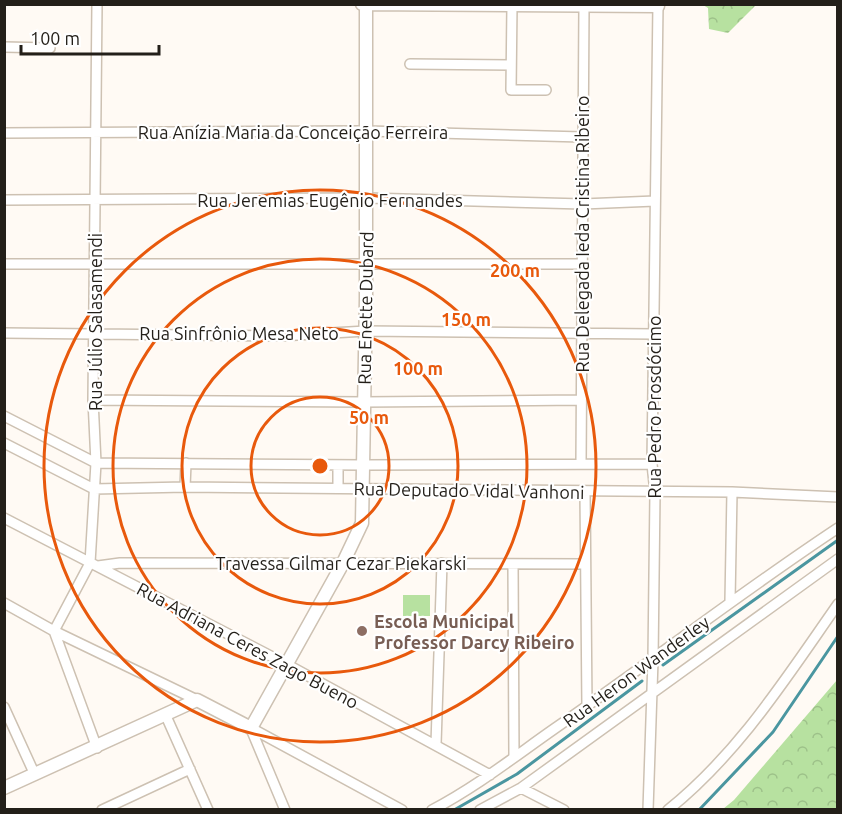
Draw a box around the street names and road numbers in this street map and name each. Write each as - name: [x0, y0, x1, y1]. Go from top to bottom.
- street label: Rua Delegada Ieda Cristina Ribeiro: [572, 95, 592, 373]
- street label: Rua Anízia Maria da Conceição Ferreira: [138, 122, 448, 142]
- street label: Rua Jeremias Eugênio Fernandes: [197, 190, 463, 210]
- street label: Rua Enette Dubard: [354, 231, 376, 385]
- street label: Rua Júlio Salasamendi: [85, 233, 105, 411]
- street label: Rua Pedro Prosdócimo: [644, 316, 664, 498]
- street label: Rua Sinfrônio Mesa Neto: [139, 323, 339, 343]
- street label: Rua Deputado Vidal Vanhoni: [353, 478, 585, 502]
- street label: Travessa Gilmar Cezar Piekarski: [216, 553, 466, 573]
- street label: Rua Adriana Ceres Zago Bueno: [134, 578, 362, 712]
- street label: Rua Heron Wanderley: [559, 611, 713, 731]

